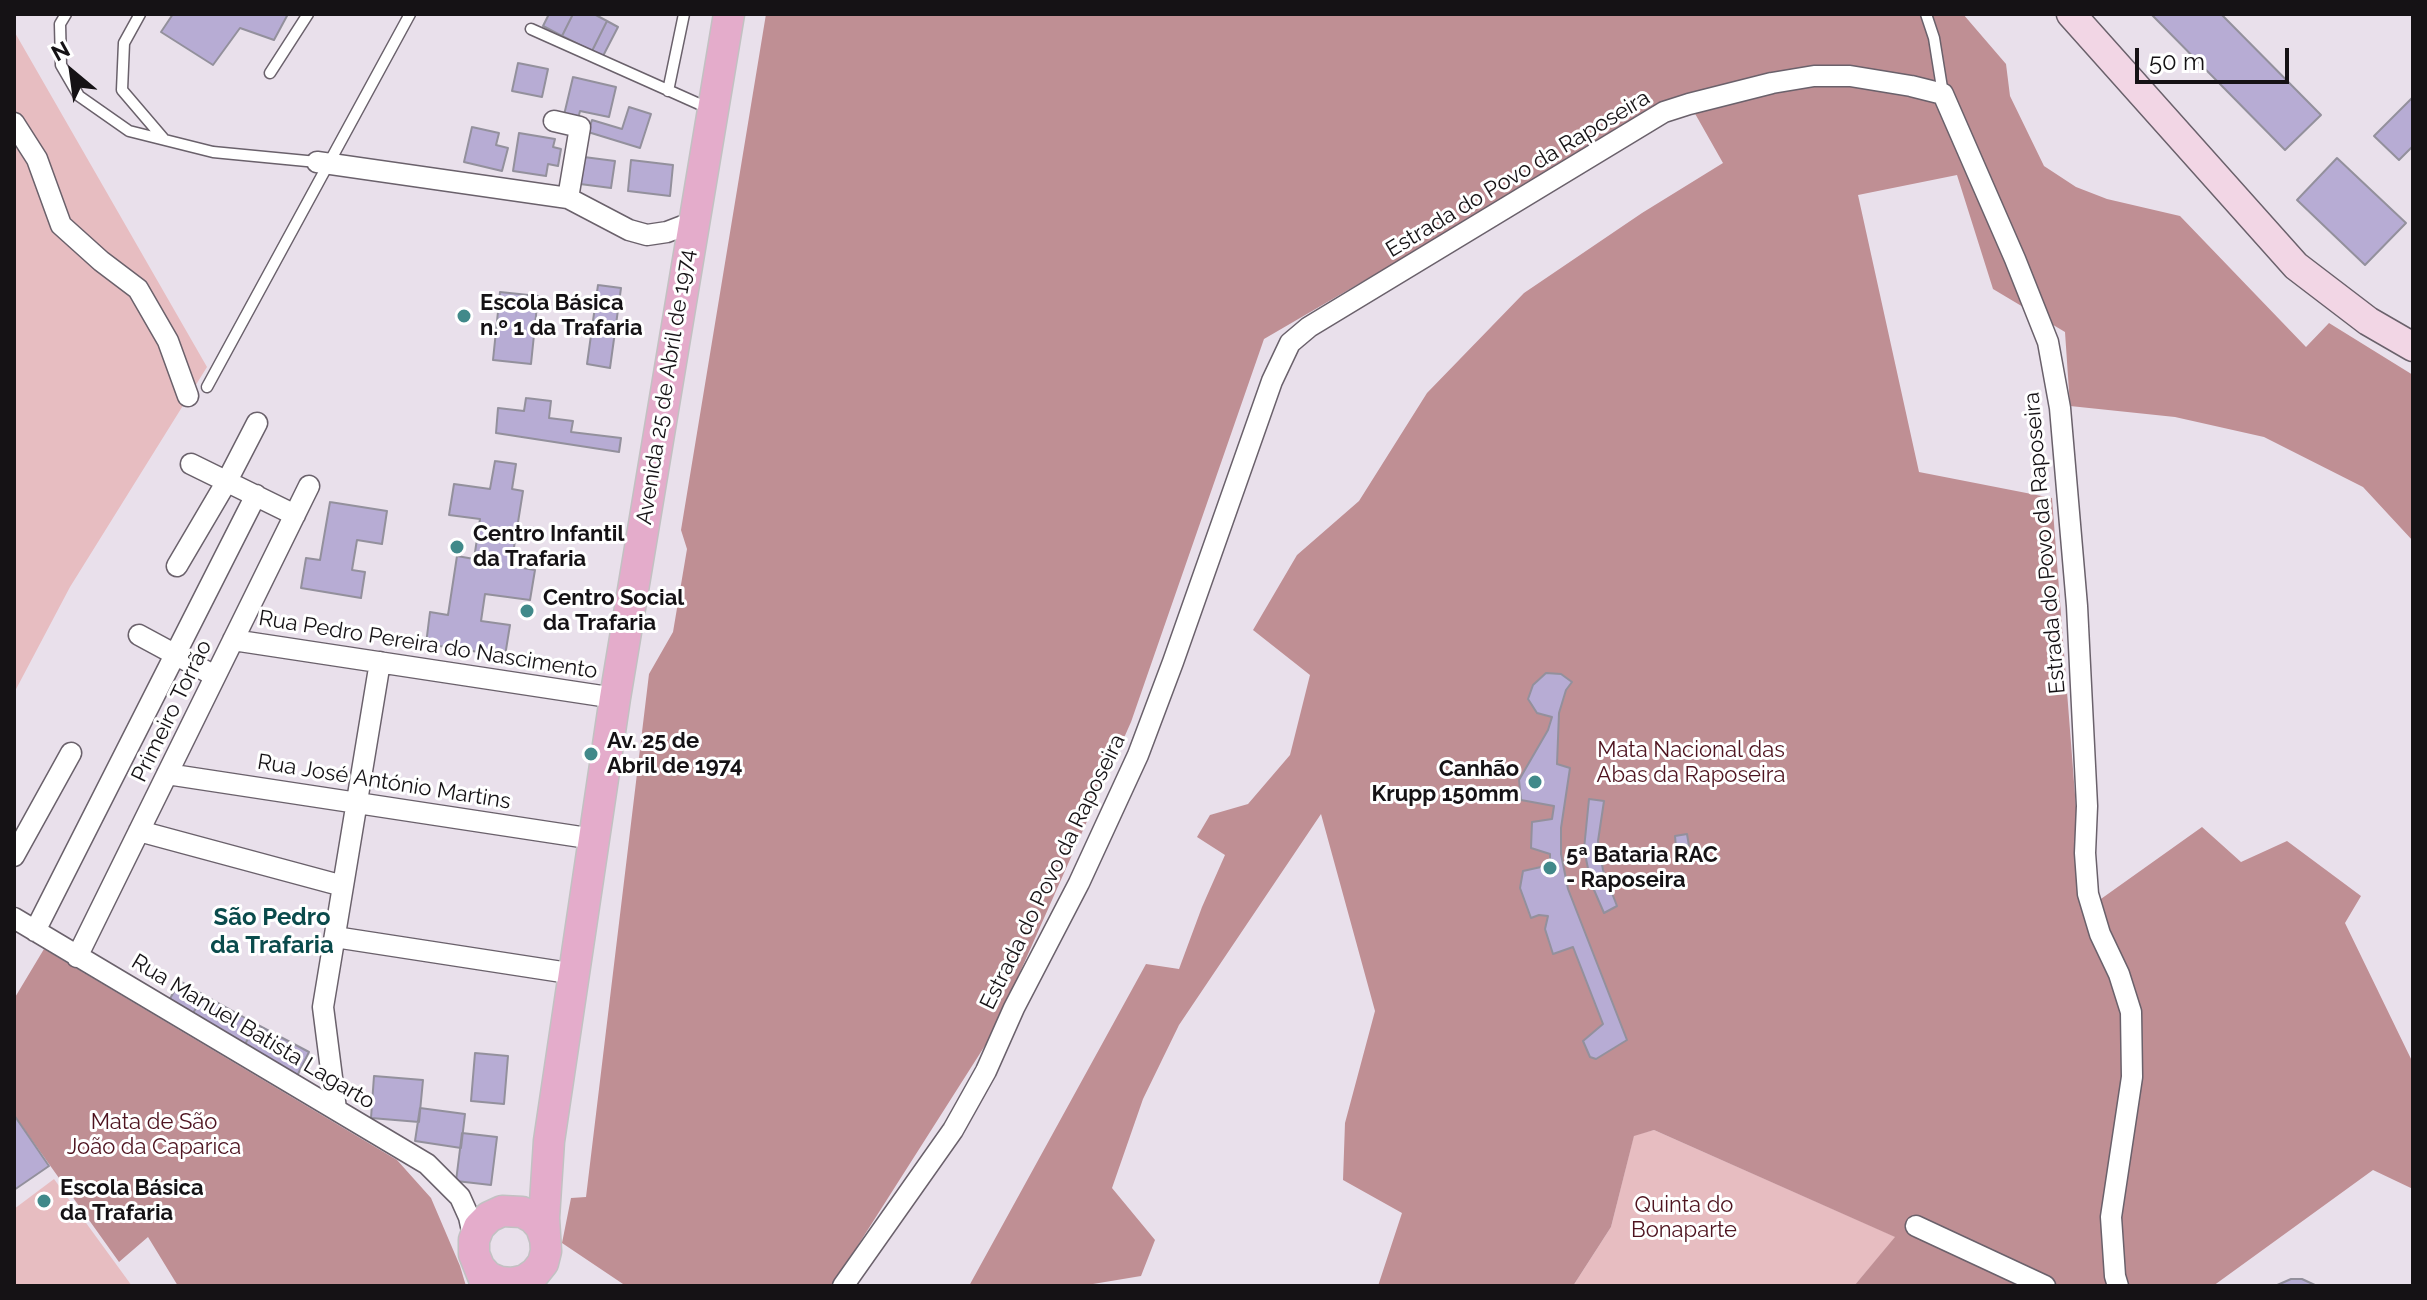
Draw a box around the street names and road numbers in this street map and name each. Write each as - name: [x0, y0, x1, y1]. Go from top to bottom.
- street label: Estrada do Povo da Raposeira: [1381, 85, 1655, 263]
- street label: Avenida 25 de Abril de 1974: [631, 248, 701, 526]
- street label: Estrada do Povo da Raposeira: [2019, 391, 2071, 695]
- street label: Rua Pedro Pereira do Nascimento: [257, 605, 599, 685]
- street label: Primeiro Torrão: [126, 636, 218, 786]
- street label: Estrada do Povo da Raposeira: [975, 730, 1131, 1014]
- street label: Rua José António Martins: [255, 749, 513, 815]
- street label: Rua Manuel Batista Lagarto: [127, 949, 379, 1115]

